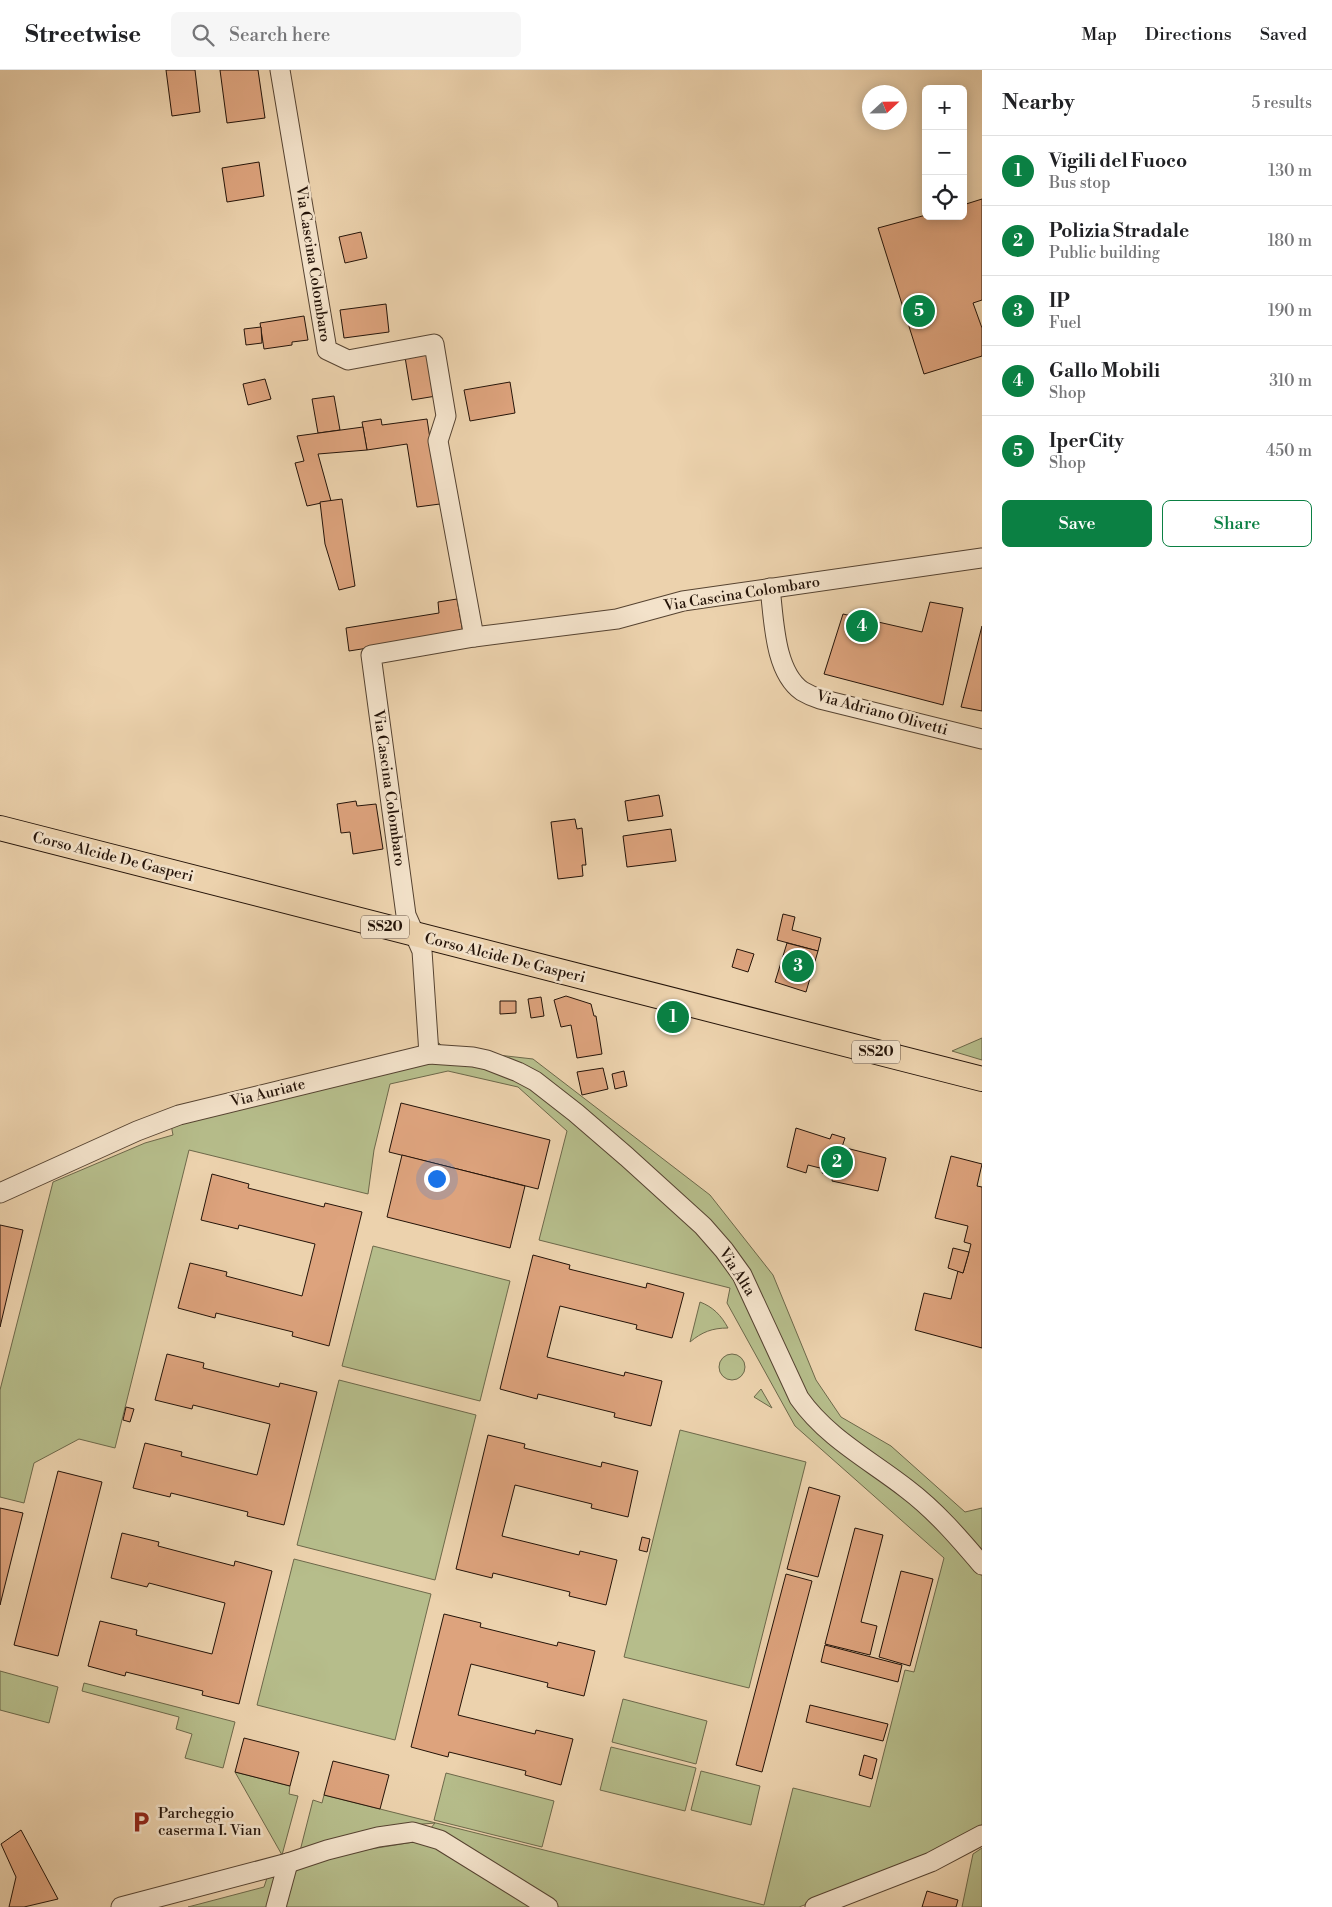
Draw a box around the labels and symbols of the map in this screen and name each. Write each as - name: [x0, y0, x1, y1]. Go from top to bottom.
- north arrow: [862, 85, 907, 130]
- street label: Via Cascina Colombaro: [291, 184, 335, 343]
- pin: 5: [903, 292, 935, 330]
- street label: Via Cascina Colombaro: [662, 572, 821, 616]
- pin: 4: [846, 607, 878, 645]
- street label: Via Adriano Olivetti: [813, 686, 950, 740]
- street label: Via Cascina Colombaro: [368, 708, 409, 867]
- street label: Corso Alcide De Gasperi: [31, 828, 196, 886]
- road number: SS20: [361, 916, 409, 939]
- street label: Corso Alcide De Gasperi: [423, 929, 588, 987]
- pin: 3: [782, 947, 814, 985]
- pin: 1: [657, 998, 689, 1036]
- road number: SS20: [852, 1040, 900, 1064]
- street label: Via Auriate: [228, 1075, 307, 1112]
- pin: 2: [821, 1143, 853, 1181]
- your location: [424, 1166, 450, 1192]
- street label: Via Alta: [714, 1244, 760, 1300]
- place label: Parcheggio caserma I. Vian: [158, 1804, 261, 1840]
- parking icon: Parcheggio caserma I. Vian: [128, 1809, 154, 1835]

